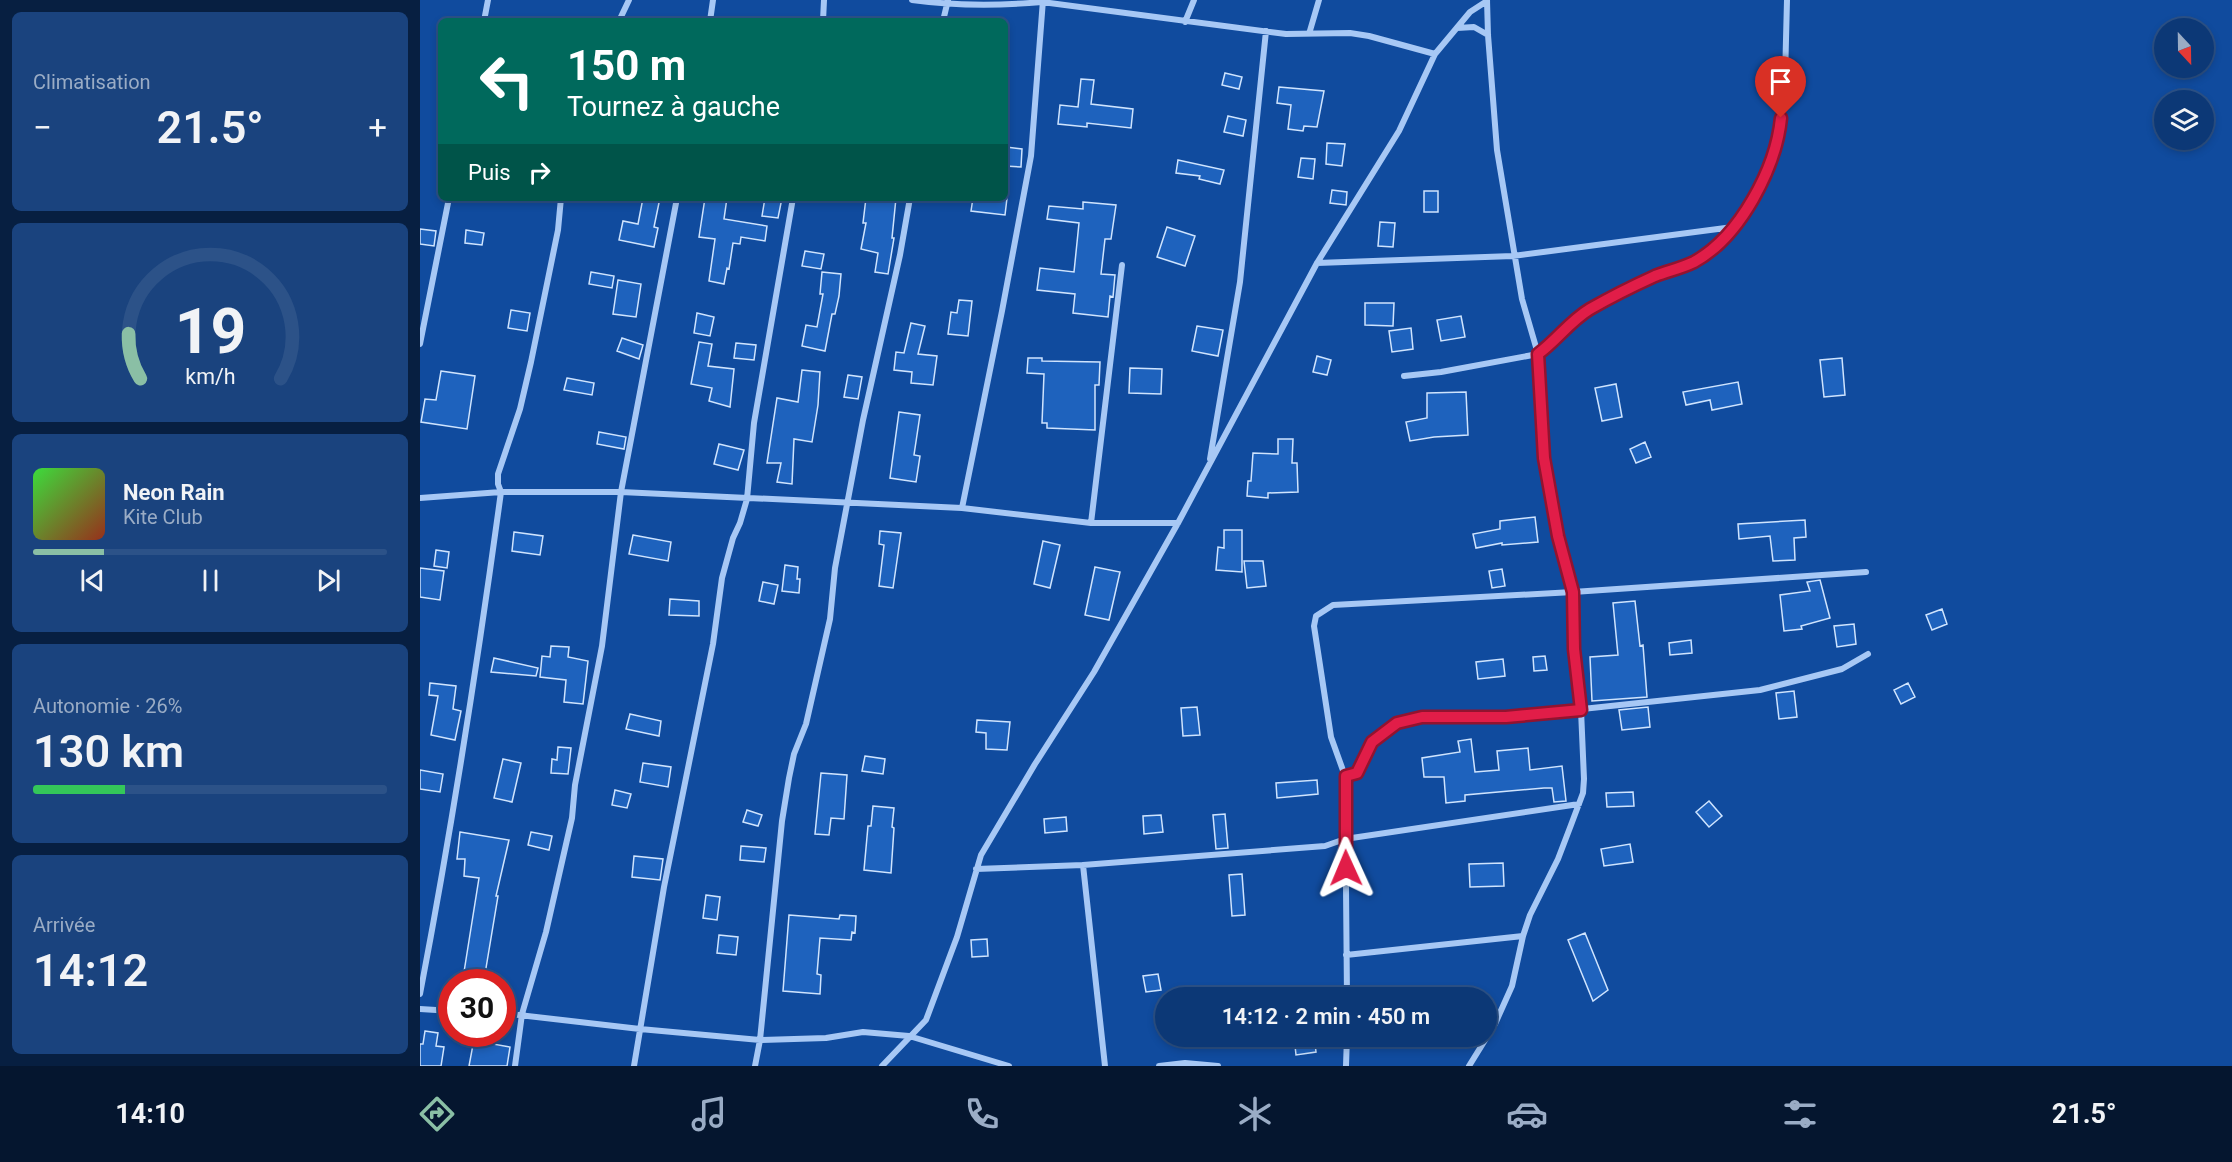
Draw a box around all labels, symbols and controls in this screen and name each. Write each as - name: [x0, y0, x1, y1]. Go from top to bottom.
- north arrow: [2154, 18, 2214, 78]
- map controls: [2154, 18, 2214, 150]
- text: 150 m: [567, 41, 686, 90]
- icon: left: [468, 42, 546, 120]
- pin: [1755, 56, 1806, 118]
- icon: arrive: [1764, 65, 1797, 98]
- text: Climatisation: [33, 70, 151, 94]
- button: layers: [2154, 90, 2214, 150]
- text: Tournez à gauche: [567, 91, 780, 123]
- text: 21.5°: [156, 101, 264, 154]
- text: −: [33, 108, 52, 147]
- text: +: [368, 108, 387, 147]
- icon: right: [523, 156, 556, 189]
- text: Puis: [468, 160, 511, 185]
- text: 19: [174, 295, 246, 368]
- text: km/h: [185, 365, 235, 390]
- text: Neon Rain: [123, 480, 225, 505]
- text: Kite Club: [123, 505, 203, 529]
- icon: previous: [76, 564, 109, 597]
- icon: pause: [194, 564, 227, 597]
- icon: next: [312, 564, 345, 597]
- text: Autonomie · 26%: [33, 694, 182, 718]
- text: 130 km: [33, 725, 184, 778]
- position arrow: [1314, 836, 1378, 900]
- text: Arrivée: [33, 913, 95, 937]
- text: 14:12: [33, 944, 148, 997]
- speed limit sign: 30: [438, 969, 516, 1047]
- text: 14:12 · 2 min · 450 m: [1222, 1004, 1430, 1029]
- icon: directions: [416, 1093, 458, 1135]
- icon: music: [688, 1093, 730, 1135]
- icon: phone: [961, 1093, 1003, 1135]
- icon: climate: [1234, 1093, 1276, 1135]
- icon: car: [1506, 1093, 1548, 1135]
- icon: filters: [1779, 1093, 1821, 1135]
- text: 14:10: [115, 1098, 185, 1130]
- text: 21.5°: [2052, 1098, 2117, 1130]

